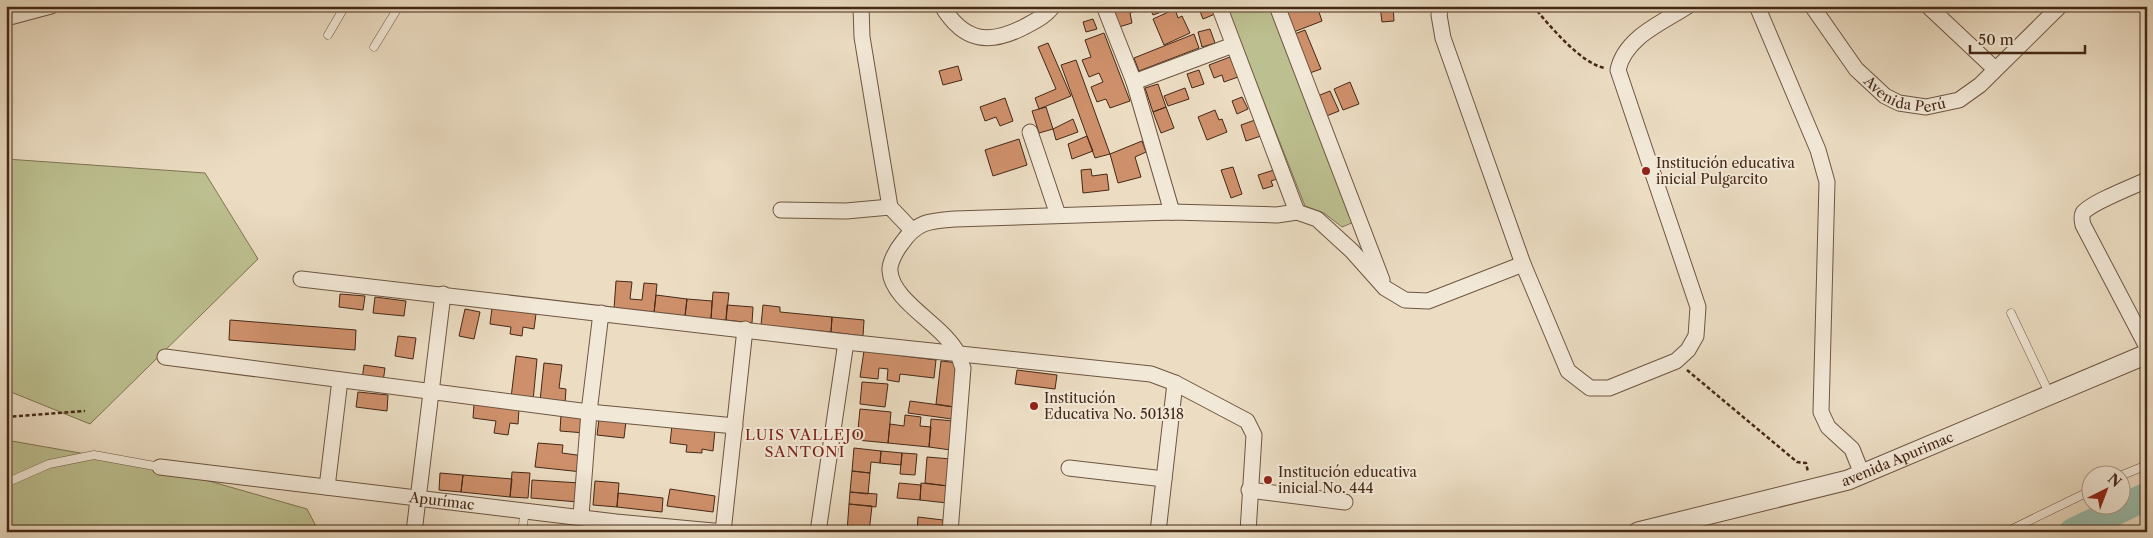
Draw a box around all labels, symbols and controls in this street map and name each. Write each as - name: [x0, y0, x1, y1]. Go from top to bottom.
- scale bar: [1970, 22, 2086, 54]
- text: 50 m: [1978, 30, 2014, 49]
- street label: Avenida Perú: [1859, 71, 1948, 116]
- place label: Institución educativa inicial Pulgarcito: [1656, 154, 1795, 188]
- marker: Institución educativa inicial Pulgarcito: [1640, 165, 1652, 177]
- place label: Institución Educativa No. 501318: [1044, 389, 1184, 423]
- marker: Institución Educativa No. 501318: [1028, 400, 1040, 412]
- district label: LUIS VALLEJO SANTONI: [745, 425, 865, 461]
- street label: avenida Apurimac: [1840, 428, 1956, 490]
- place label: Institución educativa inicial No. 444: [1278, 463, 1417, 497]
- north arrow: [2080, 466, 2130, 516]
- text: N: [2104, 470, 2125, 491]
- marker: Institución educativa inicial No. 444: [1262, 474, 1274, 486]
- street label: Apurímac: [407, 488, 476, 514]

